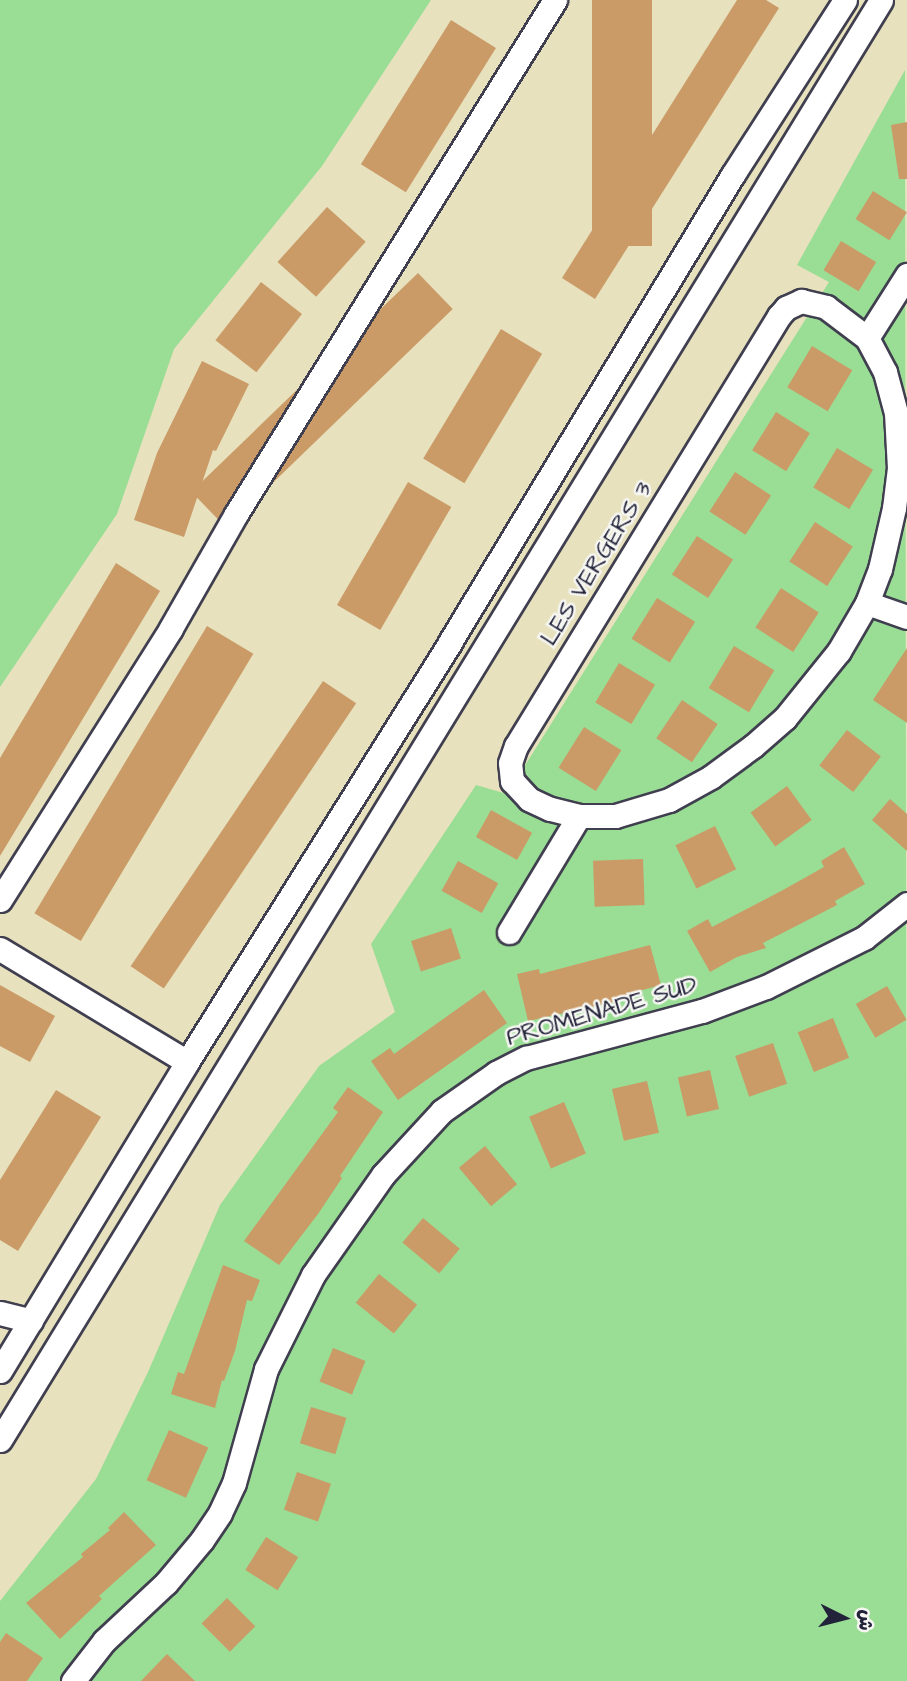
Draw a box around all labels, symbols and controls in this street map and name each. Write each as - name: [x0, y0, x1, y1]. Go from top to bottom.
- street label: LES VERGERS 3: [535, 477, 659, 651]
- street label: PROMENADE SUD: [503, 971, 701, 1053]
- north arrow: [809, 1583, 879, 1653]
- text: ش: [851, 1608, 880, 1632]

